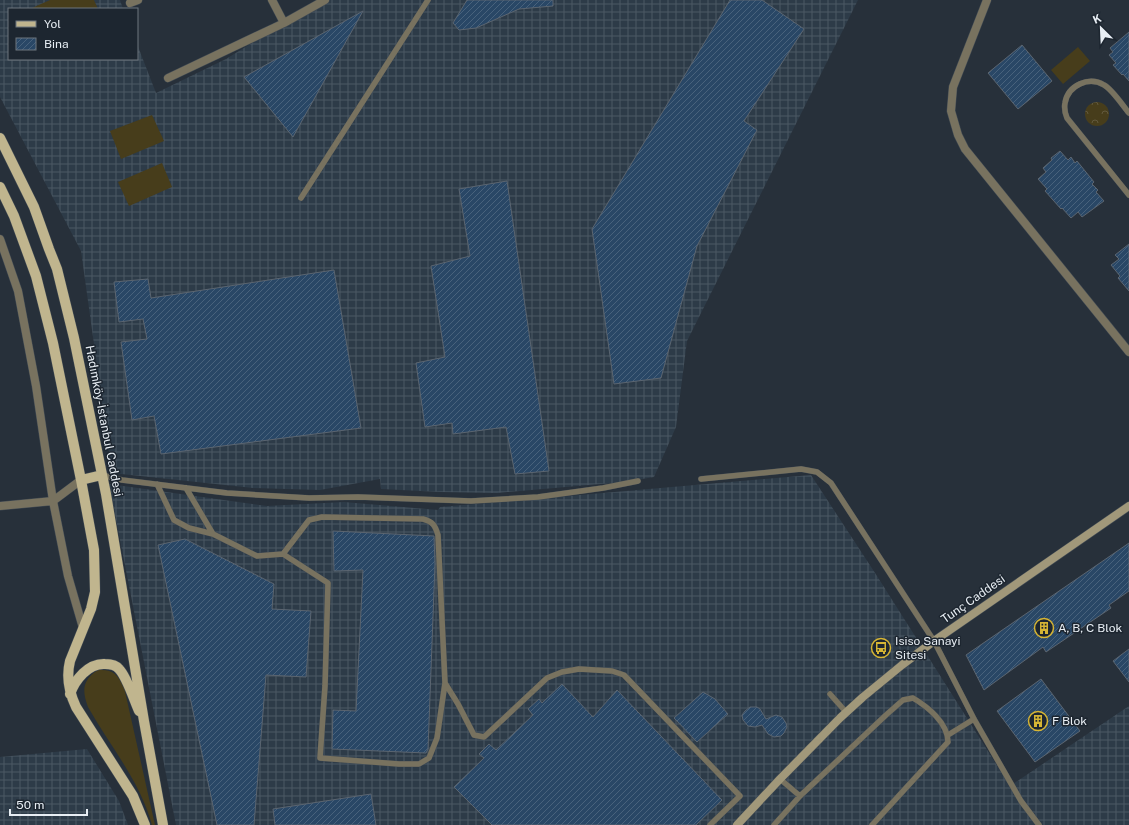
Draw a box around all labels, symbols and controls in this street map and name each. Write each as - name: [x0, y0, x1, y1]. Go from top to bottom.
- legend: [8, 8, 138, 60]
- north arrow: [1081, 8, 1121, 48]
- text: K: [1091, 12, 1103, 26]
- text: Yol: [44, 17, 61, 31]
- text: Bina: [44, 37, 69, 51]
- street label: Hadımköy-İstanbul Caddesi: [82, 344, 126, 498]
- street label: Tunç Caddesi: [938, 572, 1008, 626]
- building icon: A, B, C Blok: [1033, 617, 1055, 639]
- place label: A, B, C Blok: [1058, 621, 1122, 635]
- place label: Isiso Sanayi Sitesi: [895, 634, 961, 662]
- bus stop icon: Isiso Sanayi Sitesi: [870, 637, 892, 659]
- building icon: F Blok: [1027, 710, 1049, 732]
- place label: F Blok: [1052, 714, 1087, 728]
- scale bar: [10, 791, 87, 817]
- text: 50 m: [16, 798, 44, 812]

